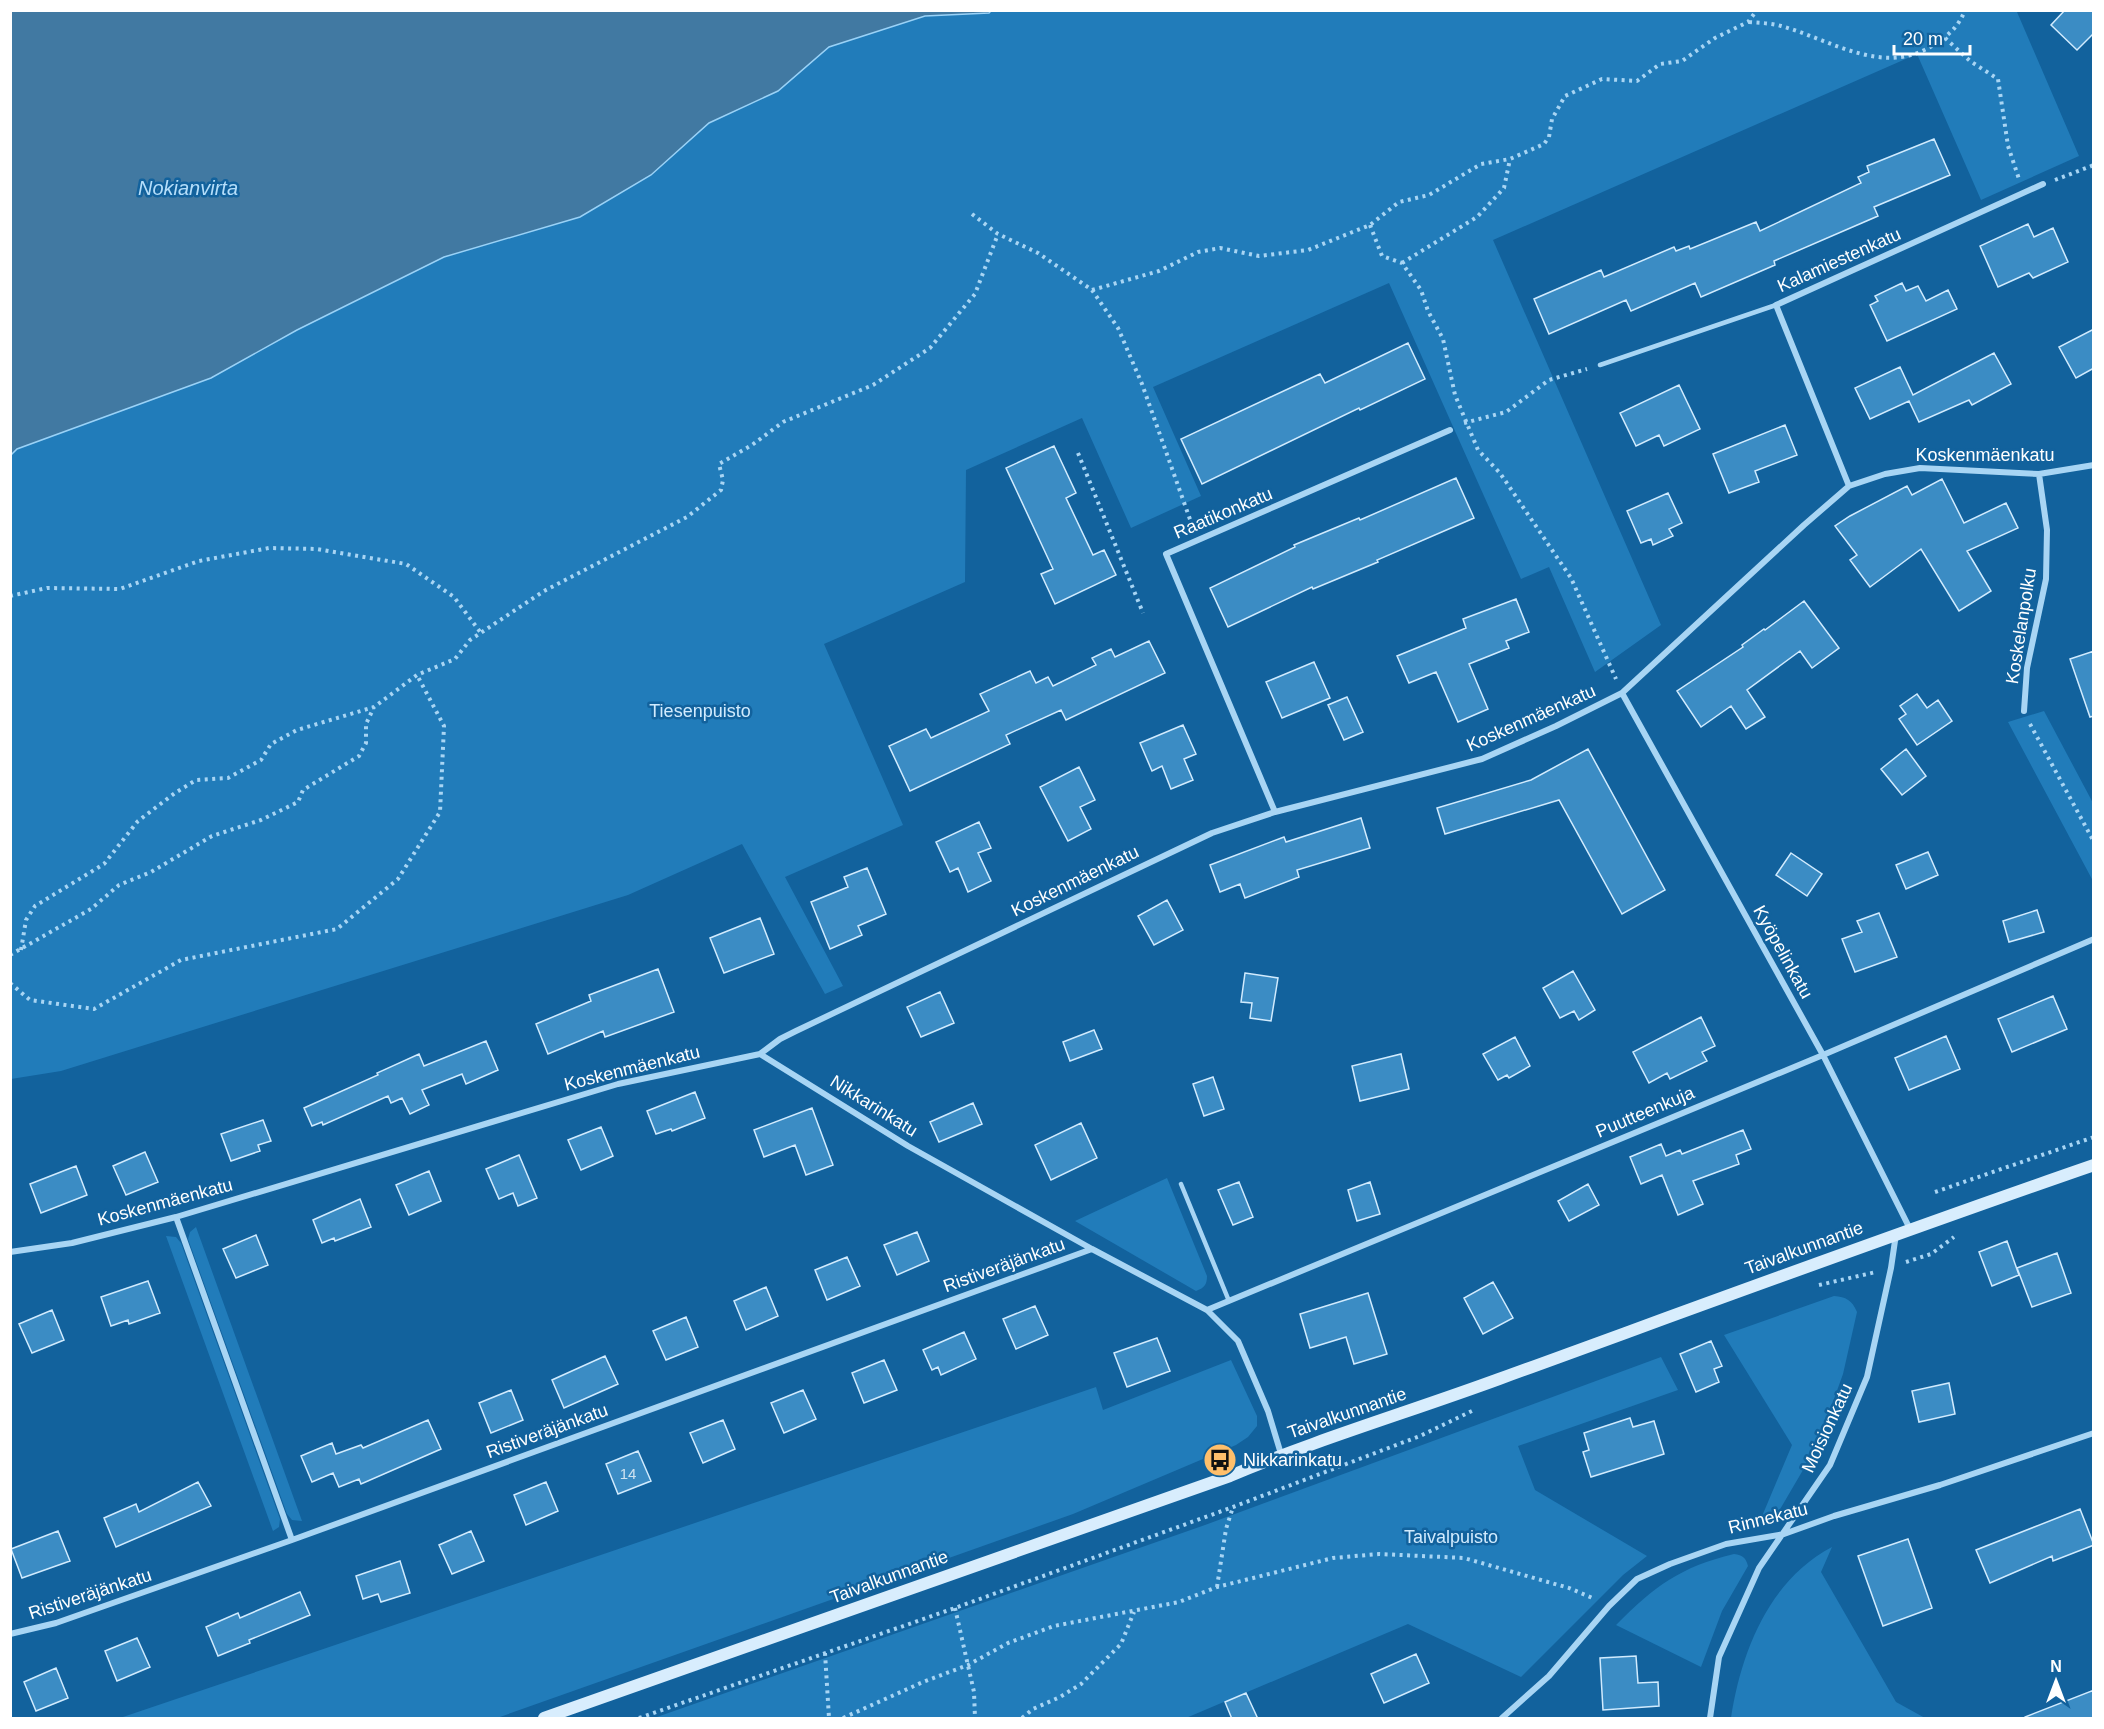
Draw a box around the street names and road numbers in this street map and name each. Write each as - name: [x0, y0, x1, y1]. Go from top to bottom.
- street label: Kalamiestenkatu: [1774, 224, 1904, 296]
- street label: Koskenmäenkatu: [1915, 445, 2055, 465]
- street label: Raatikonkatu: [1171, 483, 1275, 543]
- street label: Koskelanpolku: [2002, 567, 2040, 685]
- street label: Koskenmäenkatu: [1463, 681, 1599, 755]
- street label: Koskenmäenkatu: [1008, 842, 1142, 920]
- street label: Kyöpelinkatu: [1749, 902, 1817, 1002]
- street label: Koskenmäenkatu: [562, 1041, 702, 1095]
- street label: Nikkarinkatu: [827, 1071, 921, 1141]
- street label: Puutteenkuja: [1593, 1082, 1698, 1142]
- street label: Koskenmäenkatu: [95, 1174, 235, 1230]
- street label: Taivalkunnantie: [1742, 1217, 1866, 1279]
- street label: Ristiveräjänkatu: [940, 1234, 1068, 1296]
- street label: Moisionkatu: [1798, 1380, 1856, 1476]
- street label: Taivalkunnantie: [1285, 1383, 1409, 1443]
- street label: Ristiveräjänkatu: [483, 1400, 611, 1462]
- street label: Rinnekatu: [1726, 1498, 1810, 1538]
- street label: Taivalkunnantie: [827, 1546, 951, 1608]
- street label: Ristiveräjänkatu: [26, 1565, 154, 1623]

